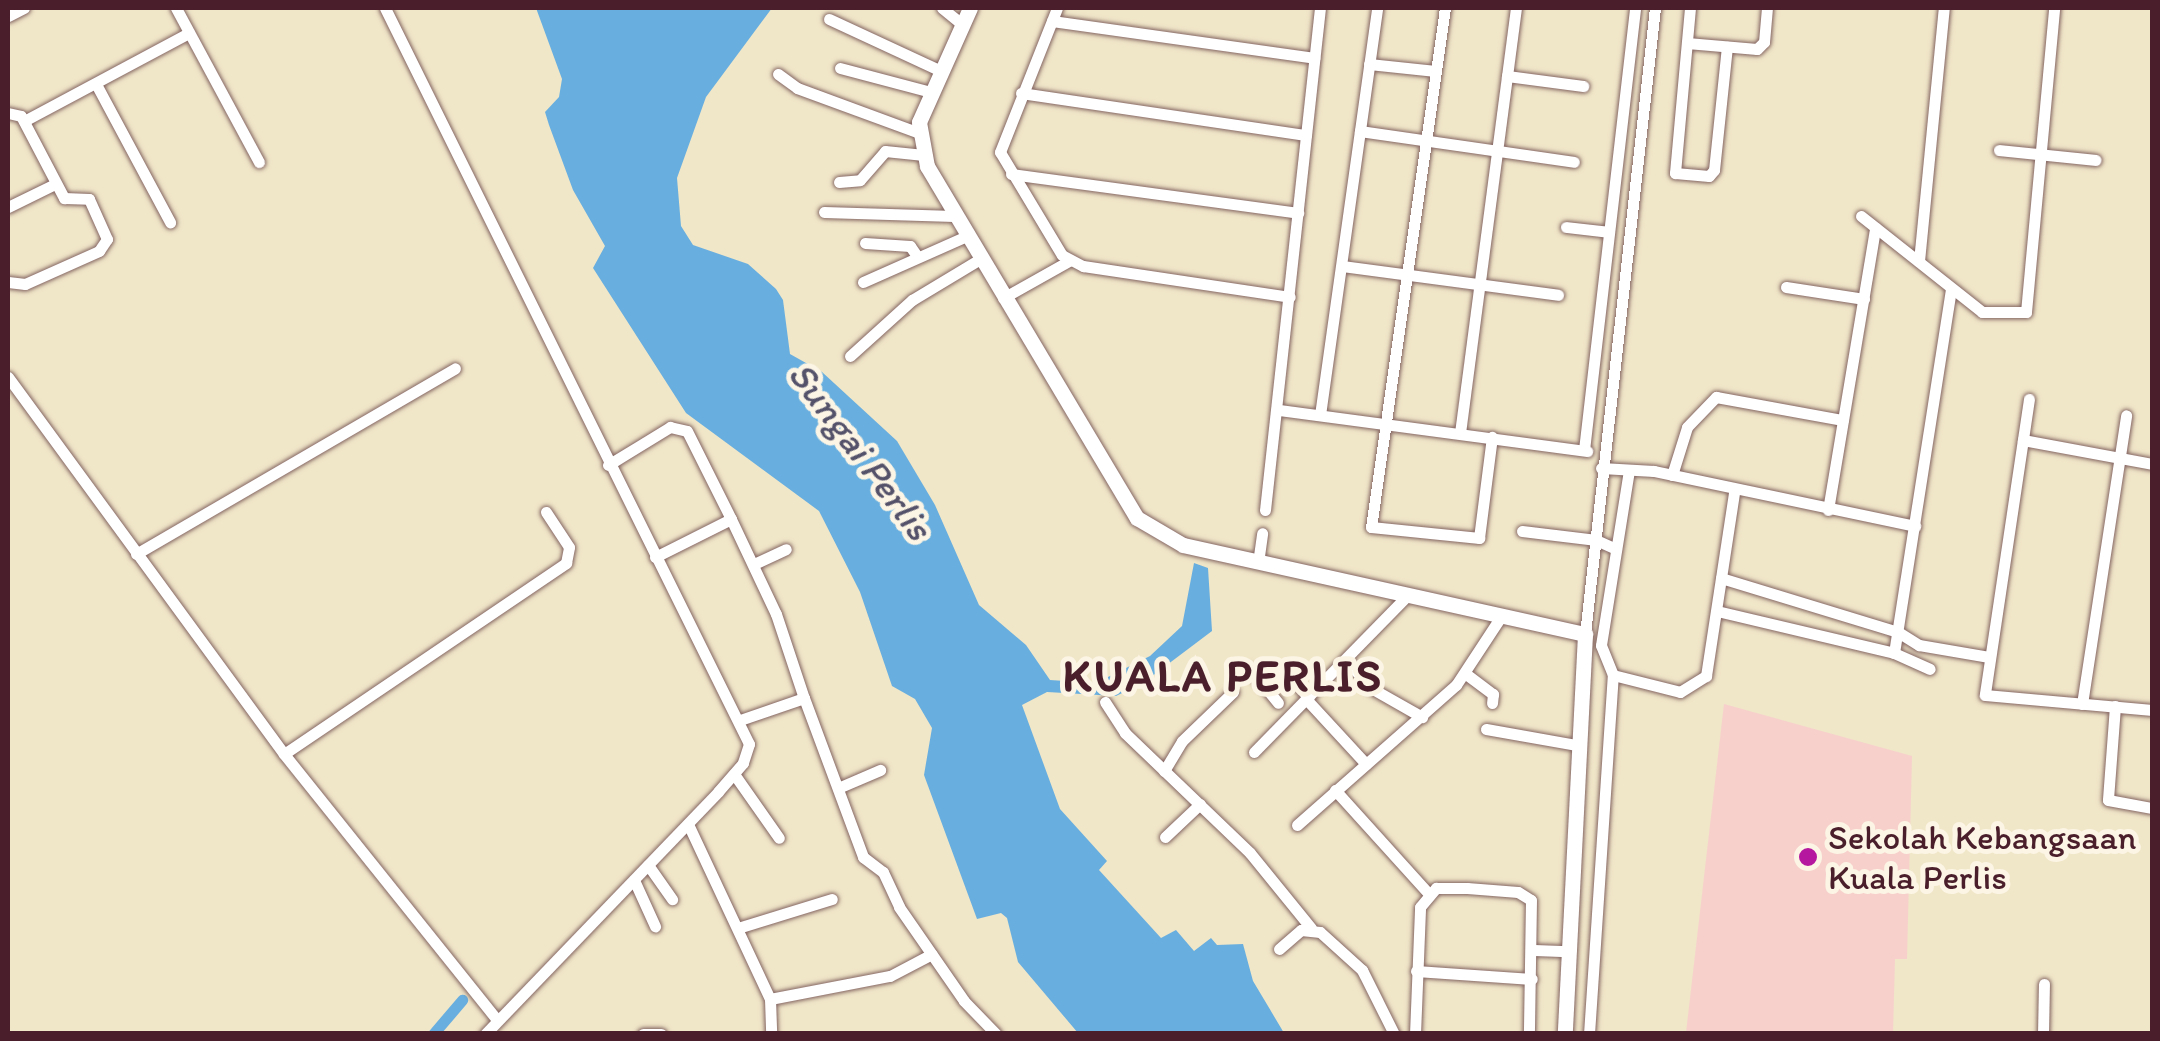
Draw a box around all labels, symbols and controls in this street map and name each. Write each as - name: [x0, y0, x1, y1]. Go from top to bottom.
- water label: Sungai Perlis: [778, 353, 942, 549]
- district label: KUALA PERLIS: [1064, 649, 1382, 703]
- place label: Sekolah Kebangsaan Kuala Perlis: [1828, 816, 2136, 898]
- marker: Sekolah Kebangsaan Kuala Perlis: [1797, 846, 1819, 868]

